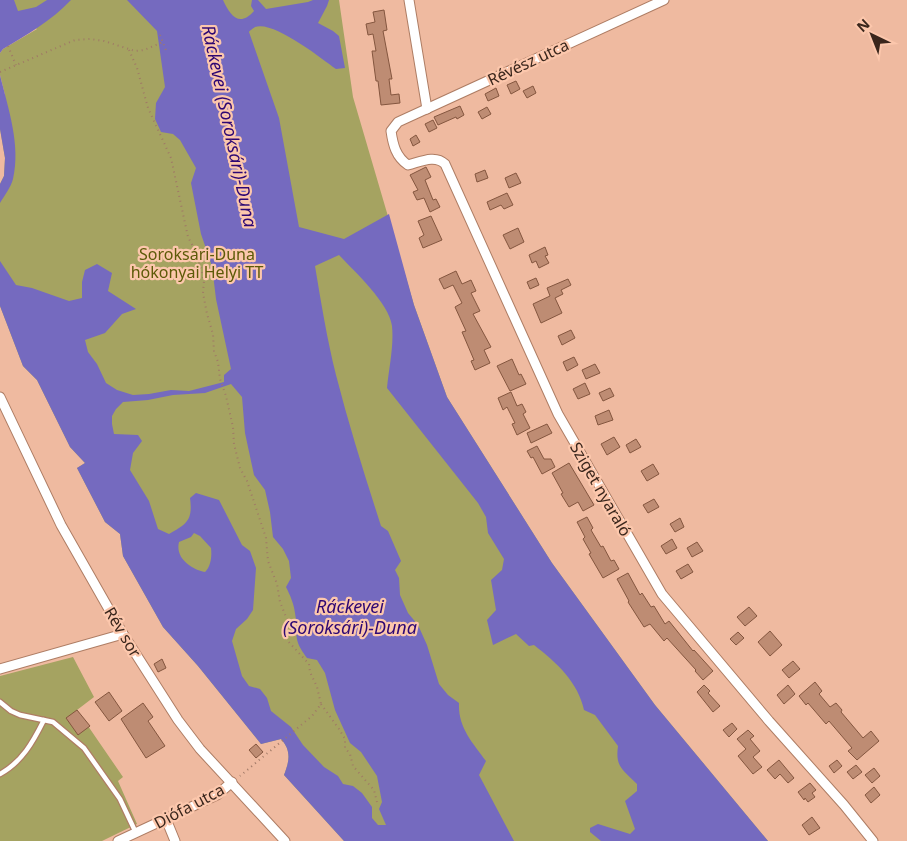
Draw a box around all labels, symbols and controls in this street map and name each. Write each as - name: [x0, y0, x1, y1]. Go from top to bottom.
- north arrow: [847, 10, 897, 60]
- text: N: [852, 14, 873, 36]
- water label: Ráckevei (Soroksári)-Duna: [197, 22, 263, 230]
- street label: Révész utca: [484, 34, 572, 90]
- park label: Soroksári-Duna hókonyai Helyi TT: [131, 243, 263, 283]
- street label: Sziget nyaraló: [565, 438, 637, 540]
- water label: Ráckevei (Soroksári)-Duna: [283, 594, 417, 639]
- street label: Rév sor: [99, 603, 147, 662]
- street label: Diófa utca: [150, 778, 228, 834]

